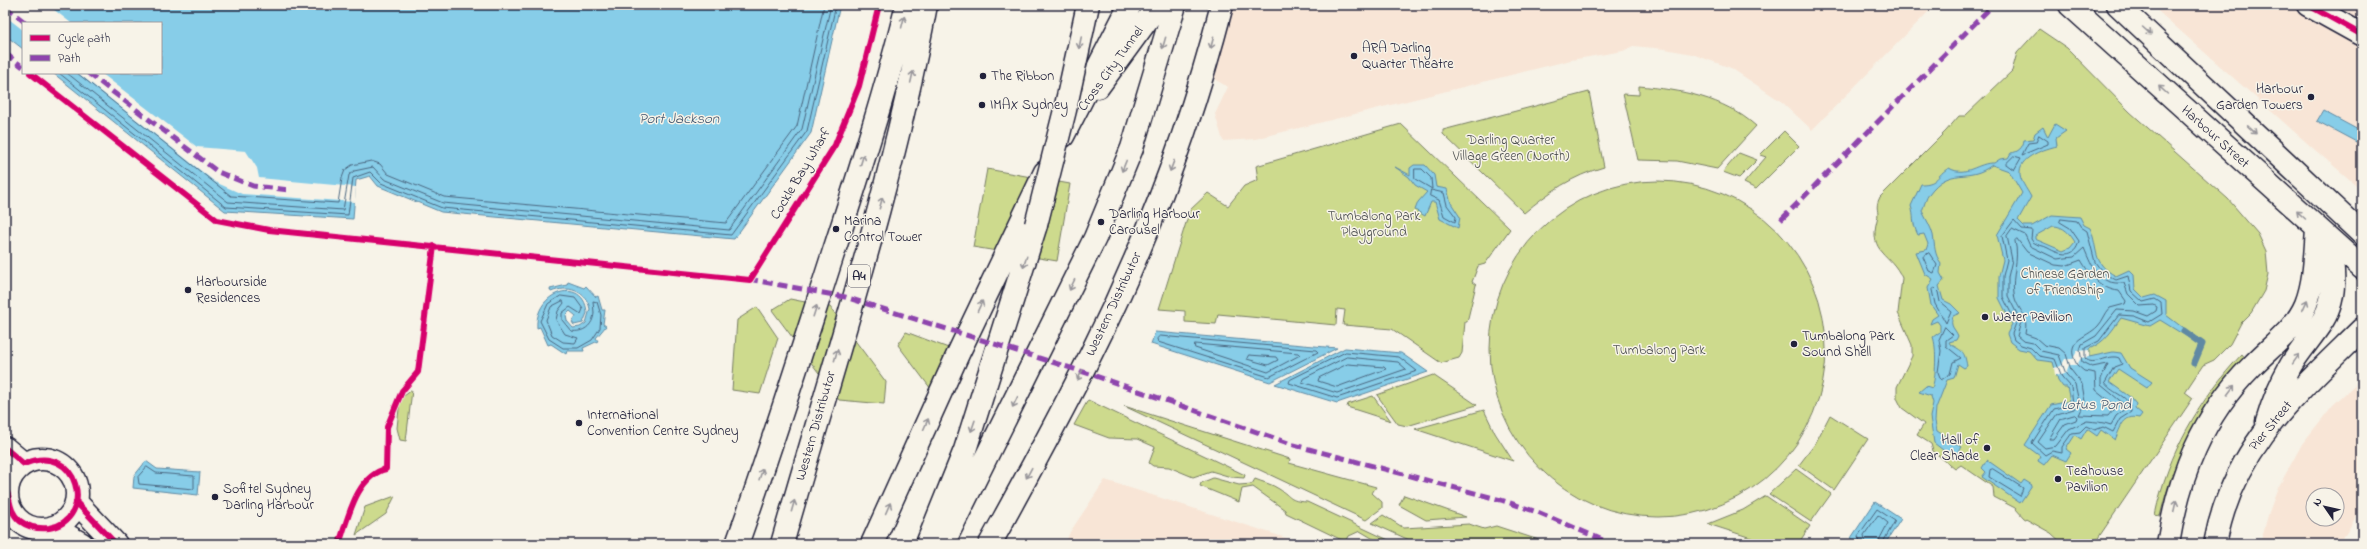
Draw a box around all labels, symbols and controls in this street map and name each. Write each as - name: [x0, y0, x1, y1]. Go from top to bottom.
- one-way arrow: [899, 16, 907, 29]
- legend: [22, 22, 162, 74]
- street label: Cross City Tunnel: [1073, 22, 1150, 117]
- one-way arrow: [2142, 27, 2152, 36]
- text: Cycle path: [58, 30, 110, 49]
- one-way arrow: [1075, 36, 1083, 49]
- one-way arrow: [1160, 36, 1167, 49]
- one-way arrow: [1208, 36, 1215, 49]
- place label: ARA Darling Quarter Theatre: [1362, 38, 1454, 75]
- text: Path: [58, 50, 81, 68]
- marker: ARA Darling Quarter Theatre: [1349, 51, 1359, 61]
- place label: The Ribbon: [991, 66, 1054, 87]
- one-way arrow: [909, 71, 916, 84]
- marker: The Ribbon: [978, 71, 988, 81]
- place label: Harbour Garden Towers: [2216, 79, 2304, 116]
- one-way arrow: [2158, 85, 2168, 95]
- marker: Harbour Garden Towers: [2306, 92, 2316, 102]
- place label: IMAX Sydney: [990, 95, 1068, 117]
- marker: IMAX Sydney: [977, 100, 987, 110]
- street label: Harbour Street: [2176, 100, 2254, 174]
- water label: Port Jackson: [639, 108, 720, 130]
- street label: Cockle Bay Wharf: [765, 124, 838, 224]
- one-way arrow: [2247, 125, 2257, 135]
- park label: Darling Quarter Village Green (North): [1452, 130, 1569, 168]
- one-way arrow: [859, 154, 866, 167]
- one-way arrow: [1120, 160, 1128, 172]
- one-way arrow: [1167, 160, 1175, 172]
- one-way arrow: [878, 197, 885, 210]
- place label: Darling Harbour Carousel: [1108, 204, 1200, 241]
- park label: Tumbalong Park Playground: [1328, 206, 1421, 244]
- one-way arrow: [2296, 210, 2306, 220]
- place label: Marina Control Tower: [844, 211, 923, 248]
- marker: Darling Harbour Carousel: [1096, 217, 1106, 227]
- marker: Marina Control Tower: [831, 224, 841, 234]
- street label: Western Distributor: [1081, 248, 1148, 360]
- one-way arrow: [1021, 255, 1028, 268]
- park label: Chinese Garden of Friendship: [2021, 264, 2109, 301]
- road number: A4: [848, 265, 870, 287]
- place label: Harbourside Residences: [196, 272, 268, 309]
- one-way arrow: [1068, 279, 1075, 291]
- marker: Harbourside Residences: [183, 285, 193, 295]
- one-way arrow: [2302, 299, 2309, 311]
- one-way arrow: [977, 301, 984, 313]
- one-way arrow: [812, 305, 819, 318]
- place label: Water Pavilion: [1993, 307, 2072, 328]
- marker: Water Pavilion: [1980, 312, 1990, 322]
- place label: Tumbalong Park Sound Shell: [1802, 326, 1895, 363]
- marker: Tumbalong Park Sound Shell: [1789, 339, 1799, 349]
- park label: Tumbalong Park: [1613, 340, 1706, 362]
- one-way arrow: [833, 348, 840, 361]
- one-way arrow: [2292, 353, 2300, 364]
- street label: Western Distributor: [790, 368, 842, 483]
- one-way arrow: [1076, 369, 1083, 381]
- one-way arrow: [2227, 384, 2235, 395]
- water label: Lotus Pond: [2061, 394, 2131, 416]
- one-way arrow: [1011, 396, 1018, 408]
- street label: Pier Street: [2244, 396, 2298, 456]
- place label: International Convention Centre Sydney: [587, 405, 739, 443]
- marker: International Convention Centre Sydney: [574, 418, 584, 428]
- one-way arrow: [923, 419, 930, 431]
- one-way arrow: [968, 420, 976, 432]
- place label: Hall of Clear Shade: [1910, 430, 1980, 467]
- marker: Hall of Clear Shade: [1982, 443, 1992, 453]
- place label: Teahouse Pavilion: [2066, 461, 2124, 498]
- one-way arrow: [1024, 467, 1032, 479]
- one-way arrow: [757, 469, 765, 481]
- marker: Teahouse Pavilion: [2053, 474, 2063, 484]
- place label: Sofitel Sydney Darling Harbour: [222, 479, 314, 517]
- north arrow: [2305, 487, 2345, 527]
- marker: Sofitel Sydney Darling Harbour: [210, 492, 220, 502]
- text: N: [2309, 494, 2326, 510]
- one-way arrow: [2171, 499, 2179, 512]
- one-way arrow: [790, 500, 797, 513]
- one-way arrow: [885, 503, 892, 515]

